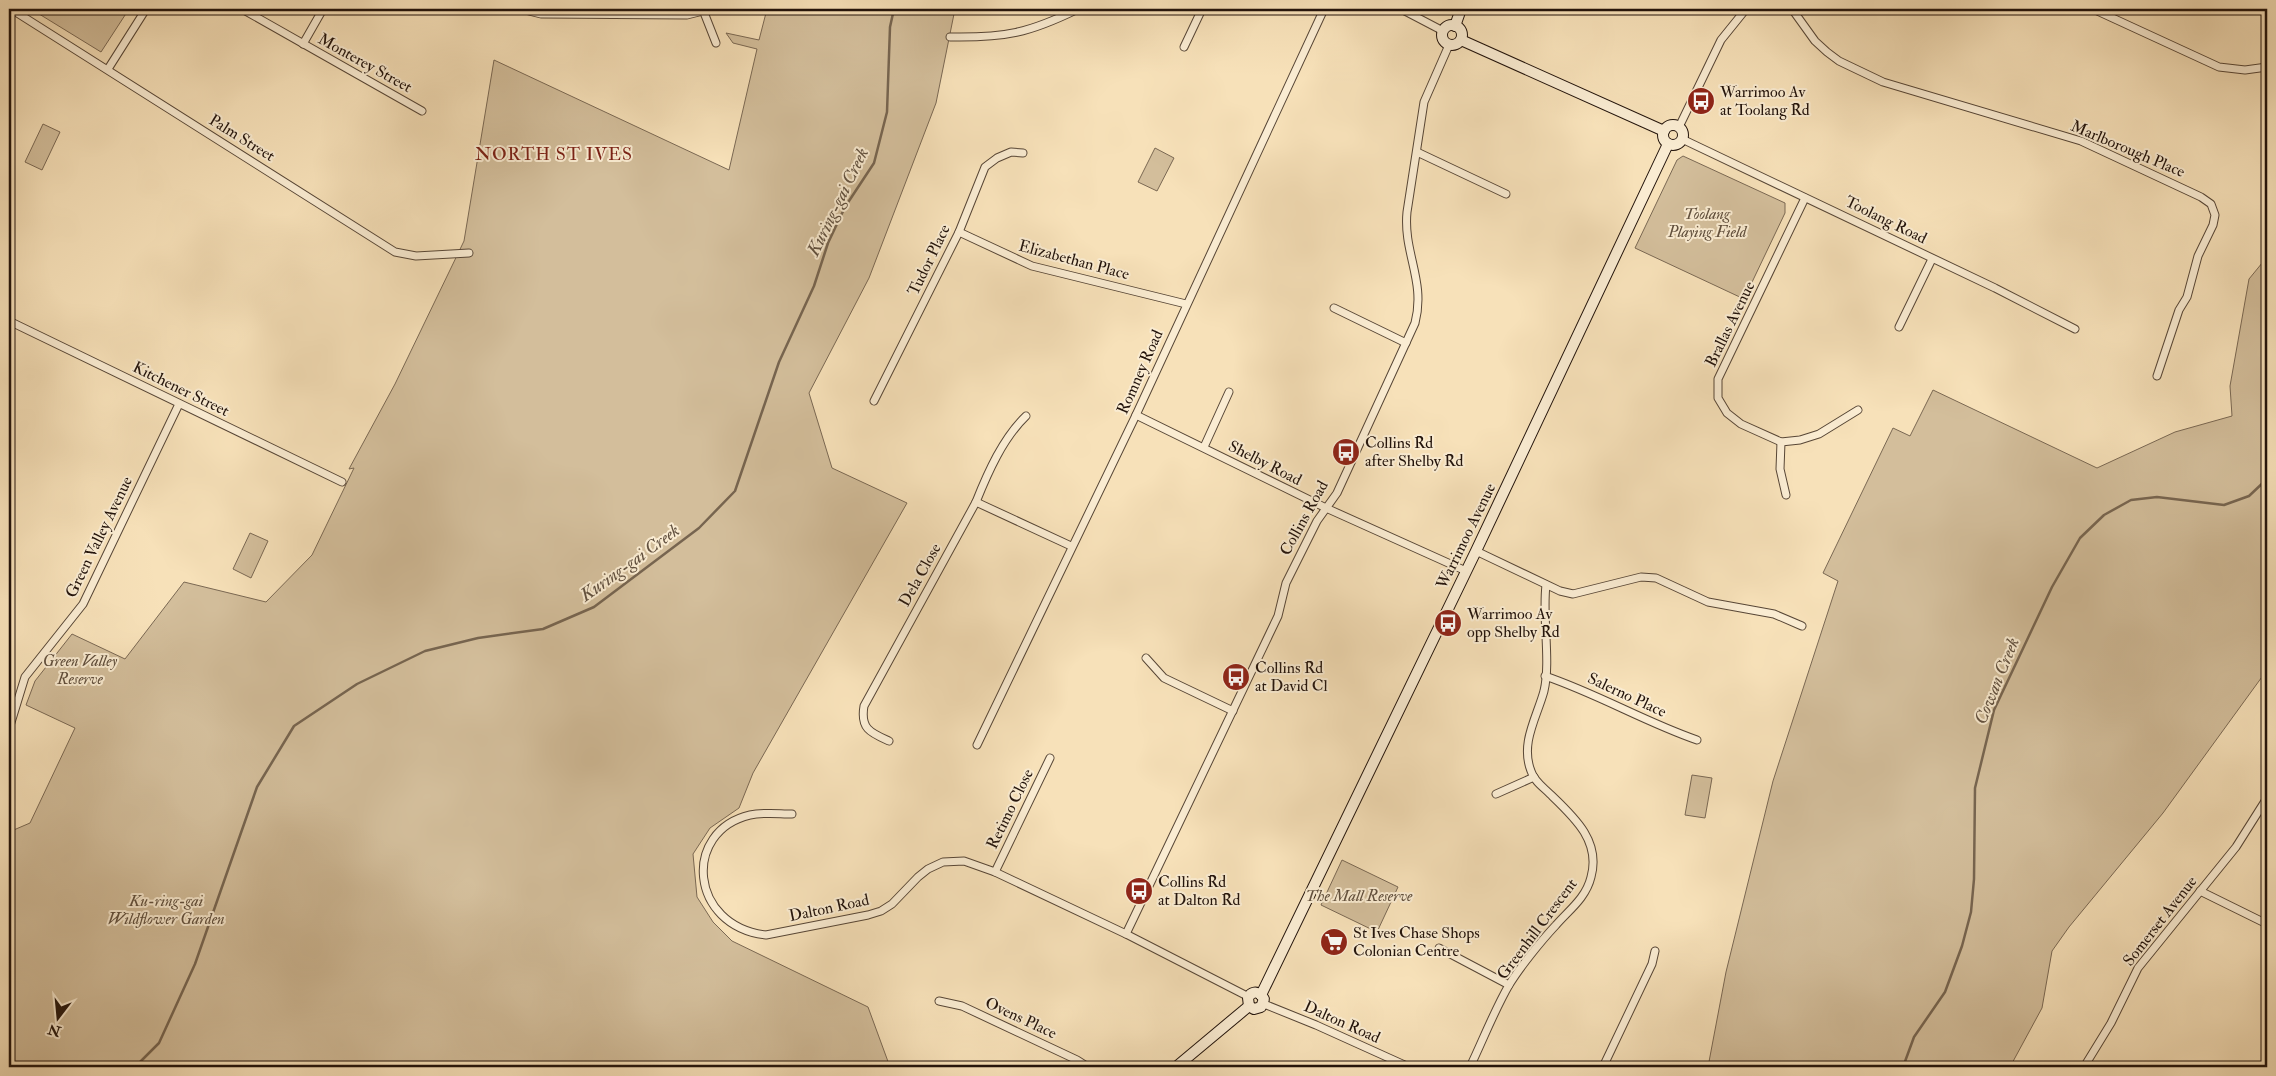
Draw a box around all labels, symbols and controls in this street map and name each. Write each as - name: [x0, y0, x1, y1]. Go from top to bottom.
- street label: Monterey Street: [314, 29, 416, 97]
- place label: Warrimoo Av at Toolang Rd: [1719, 82, 1810, 120]
- bus stop icon: Warrimoo Av at Toolang Rd: [1686, 86, 1716, 116]
- street label: Palm Street: [205, 110, 279, 166]
- street label: Marlborough Place: [2068, 116, 2188, 182]
- district label: NORTH ST IVES: [475, 143, 633, 166]
- water label: Kuring-gai Creek: [801, 144, 874, 261]
- street label: Toolang Road: [1842, 192, 1930, 248]
- park label: Toolang Playing Field: [1667, 204, 1748, 242]
- street label: Tudor Place: [903, 221, 955, 299]
- street label: Elizabethan Place: [1016, 236, 1132, 284]
- street label: Brallas Avenue: [1701, 278, 1759, 370]
- street label: Romney Road: [1113, 327, 1168, 417]
- street label: Kitchener Street: [129, 357, 233, 421]
- place label: Collins Rd after Shelby Rd: [1365, 433, 1463, 471]
- street label: Shelby Road: [1225, 436, 1305, 490]
- bus stop icon: Collins Rd after Shelby Rd: [1331, 437, 1361, 467]
- street label: Green Valley Avenue: [61, 473, 137, 601]
- street label: Collins Road: [1275, 477, 1333, 559]
- street label: Warrimoo Avenue: [1431, 480, 1500, 593]
- water label: Kuring-gai Creek: [575, 519, 684, 607]
- street label: Dela Close: [894, 540, 946, 610]
- place label: Warrimoo Av opp Shelby Rd: [1466, 604, 1560, 643]
- bus stop icon: Warrimoo Av opp Shelby Rd: [1433, 608, 1463, 638]
- water label: Cowan Creek: [1969, 634, 2025, 728]
- park label: Green Valley Reserve: [43, 651, 118, 689]
- place label: Collins Rd at David Cl: [1255, 658, 1328, 696]
- bus stop icon: Collins Rd at David Cl: [1221, 662, 1251, 692]
- street label: Salerno Place: [1584, 668, 1670, 722]
- street label: Retimo Close: [982, 765, 1038, 852]
- place label: Collins Rd at Dalton Rd: [1158, 872, 1241, 910]
- street label: Somerset Avenue: [2119, 872, 2202, 970]
- street label: Greenhill Crescent: [1493, 875, 1581, 983]
- bus stop icon: Collins Rd at Dalton Rd: [1124, 876, 1154, 906]
- park label: The Mall Reserve: [1306, 886, 1413, 906]
- street label: Dalton Road: [787, 890, 871, 926]
- park label: Ku-ring-gai Wildflower Garden: [107, 891, 225, 929]
- place label: St Ives Chase Shops Colonian Centre: [1353, 923, 1480, 961]
- supermarket icon: St Ives Chase Shops Colonian Centre: [1319, 927, 1349, 957]
- street label: Ovens Place: [982, 993, 1060, 1043]
- north arrow: [32, 994, 82, 1044]
- street label: Dalton Road: [1301, 996, 1383, 1048]
- text: N: [46, 1020, 64, 1040]

